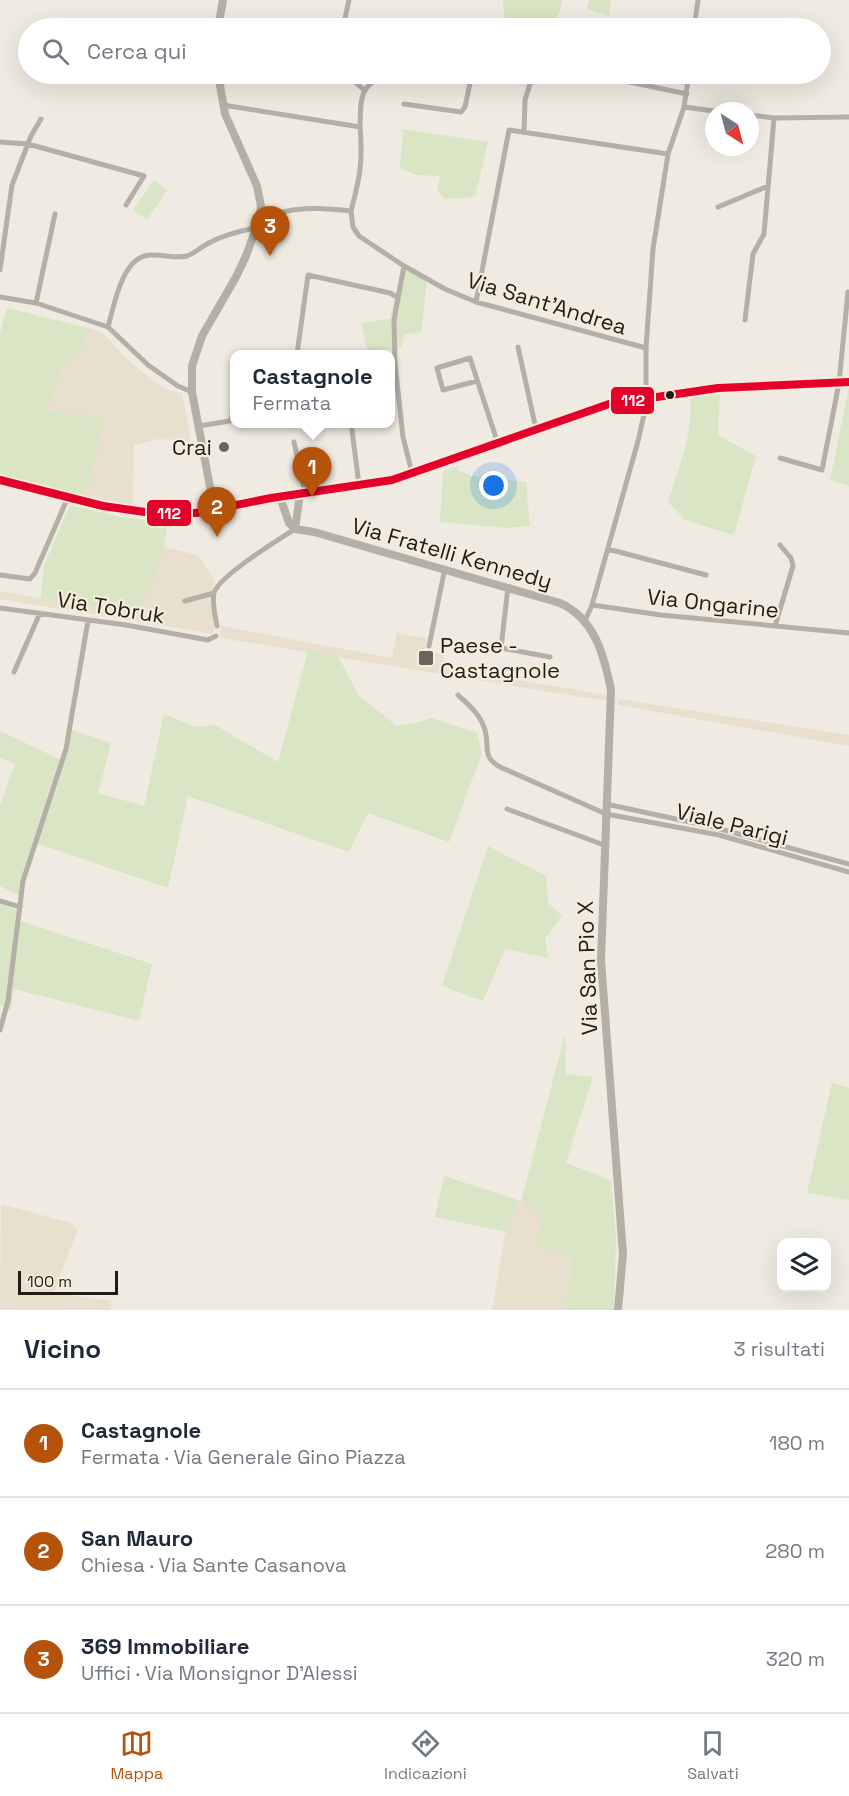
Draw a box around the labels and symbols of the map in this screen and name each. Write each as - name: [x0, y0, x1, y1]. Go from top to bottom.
- north arrow: [705, 102, 759, 156]
- pin: 3: [250, 206, 290, 256]
- street label: Via Sant'Andrea: [464, 265, 631, 341]
- line badge: 112: [610, 386, 655, 415]
- unlabelled marker: [664, 389, 676, 401]
- text: 112: [621, 390, 645, 411]
- place label: Crai: [172, 433, 212, 461]
- marker: Crai: [217, 440, 231, 454]
- pin: 1: [292, 448, 332, 497]
- your location: [479, 471, 508, 500]
- pin: 2: [198, 488, 236, 537]
- line badge: 112: [146, 499, 192, 527]
- text: 112: [157, 503, 181, 524]
- street label: Via Fratelli Kennedy: [349, 511, 555, 595]
- street label: Via Ongarine: [646, 582, 780, 624]
- street label: Via Tobruk: [55, 585, 167, 629]
- place label: Paese - Castagnole: [440, 631, 560, 684]
- marker: Paese - Castagnole: [417, 649, 435, 667]
- street label: Viale Parigi: [673, 797, 791, 851]
- street label: Via San Pio X: [571, 900, 603, 1036]
- scale bar: [18, 1268, 118, 1296]

